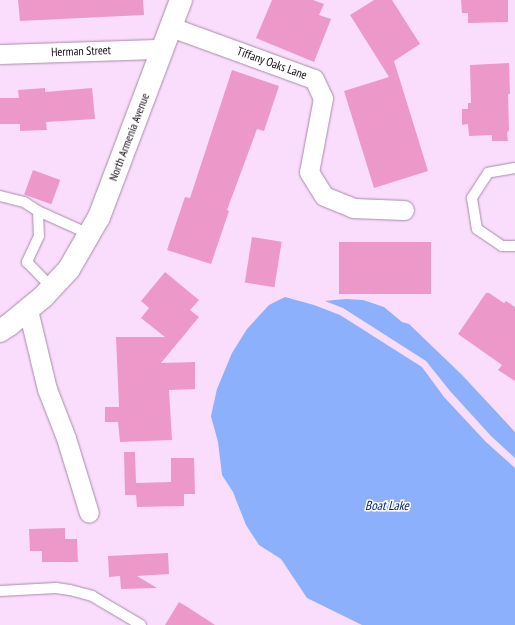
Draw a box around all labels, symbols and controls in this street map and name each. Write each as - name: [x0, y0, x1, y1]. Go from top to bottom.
- street label: Herman Street: [51, 43, 111, 59]
- street label: Tiffany Oaks Lane: [235, 44, 309, 82]
- street label: North Armenia Avenue: [106, 91, 152, 183]
- water label: Boat Lake: [365, 498, 409, 514]

